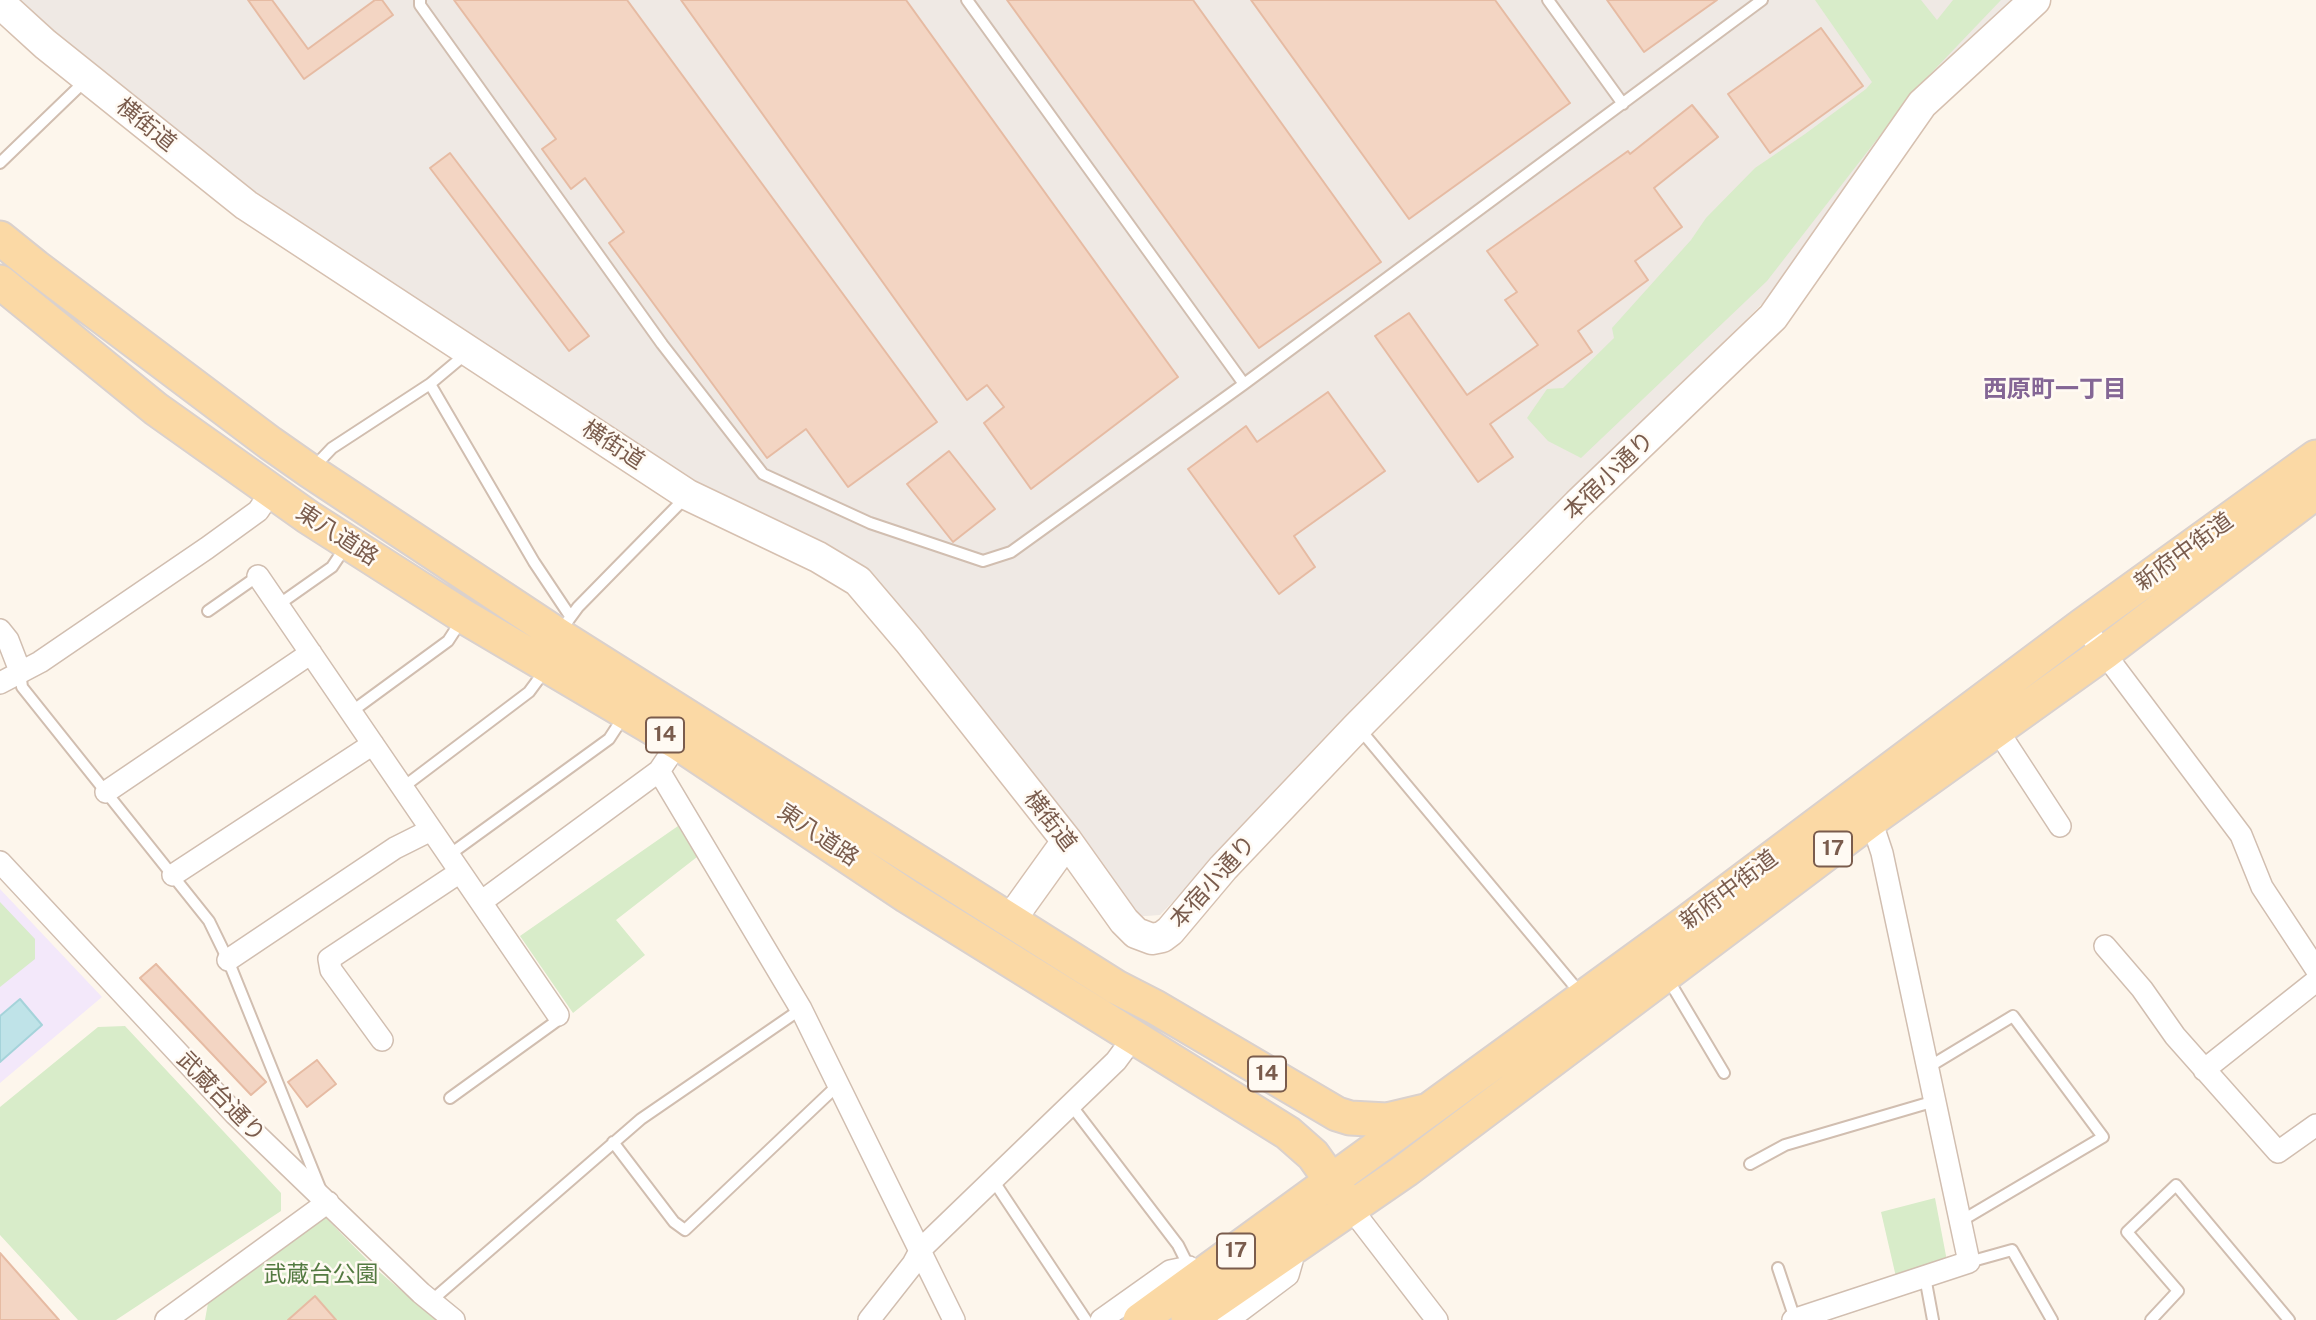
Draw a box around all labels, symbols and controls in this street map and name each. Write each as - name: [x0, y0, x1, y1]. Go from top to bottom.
- street label: 横街道: [111, 93, 181, 157]
- district label: 西原町一丁目: [1983, 376, 2127, 404]
- street label: 横街道: [577, 415, 649, 475]
- street label: 本宿小通り: [1558, 426, 1660, 526]
- street label: 東八道路: [291, 498, 383, 572]
- street label: 新府中街道: [2129, 507, 2239, 597]
- road number: 14: [646, 718, 684, 752]
- street label: 横街道: [1018, 785, 1082, 857]
- street label: 東八道路: [772, 798, 864, 872]
- street label: 本宿小通り: [1164, 830, 1262, 934]
- road number: 17: [1814, 832, 1852, 866]
- street label: 新府中街道: [1675, 844, 1783, 936]
- street label: 武蔵台通り: [171, 1046, 271, 1148]
- road number: 14: [1248, 1056, 1286, 1092]
- road number: 17: [1217, 1234, 1255, 1268]
- park label: 武蔵台公園: [264, 1261, 378, 1289]

